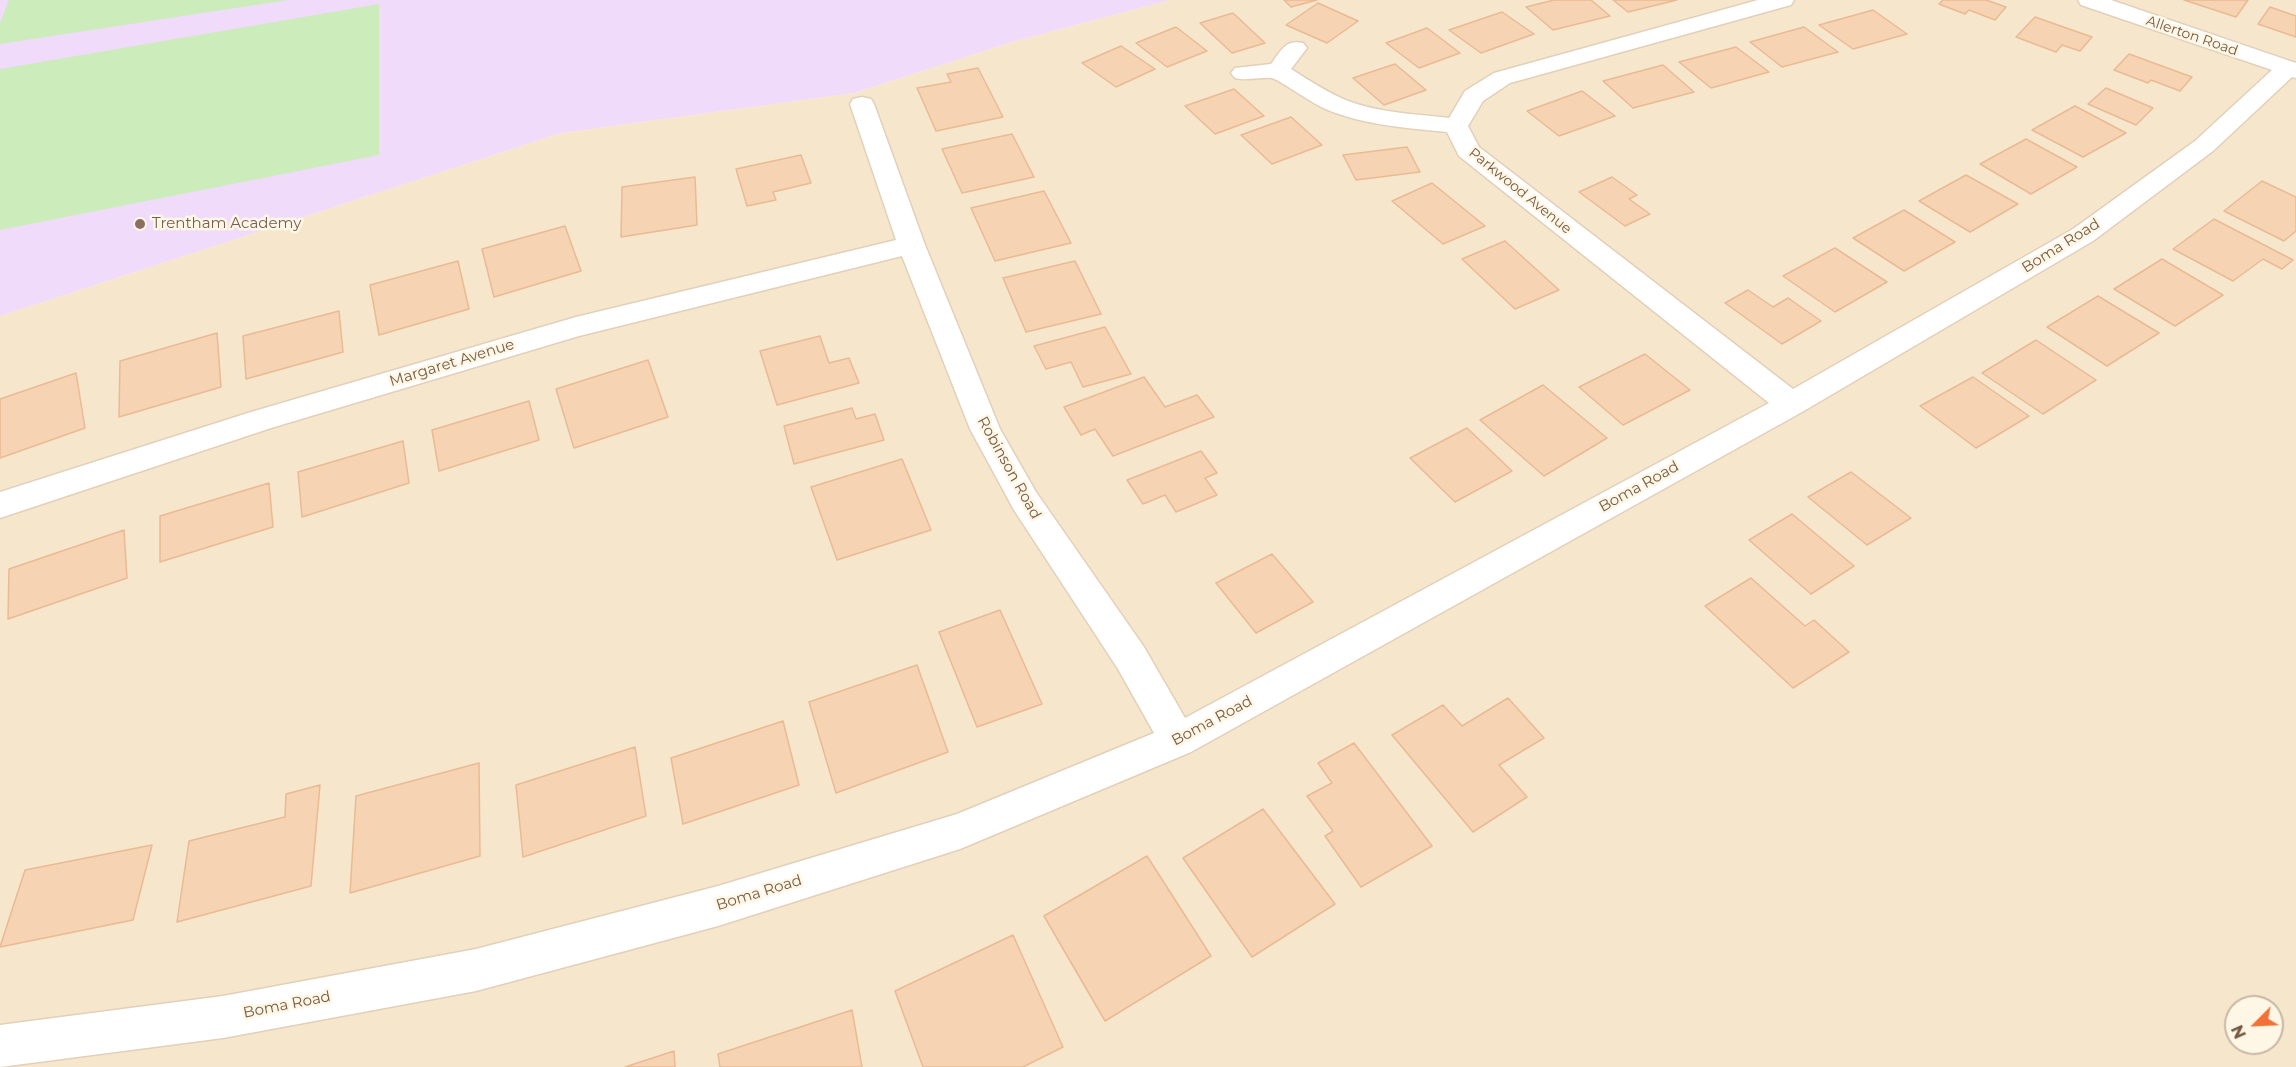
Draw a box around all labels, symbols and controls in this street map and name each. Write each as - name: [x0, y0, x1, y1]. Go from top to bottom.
- street label: Allerton Road: [2144, 12, 2240, 60]
- street label: Parkwood Avenue: [1465, 144, 1575, 238]
- place label: Trentham Academy: [152, 215, 301, 233]
- street label: Boma Road: [2019, 215, 2103, 277]
- marker: Trentham Academy: [133, 217, 147, 231]
- street label: Margaret Avenue: [387, 335, 517, 391]
- street label: Robinson Road: [973, 414, 1045, 522]
- street label: Boma Road: [1596, 458, 1682, 516]
- street label: Boma Road: [1169, 692, 1255, 750]
- street label: Boma Road: [714, 871, 804, 915]
- street label: Boma Road: [242, 988, 332, 1022]
- north arrow: [2224, 995, 2284, 1055]
- text: N: [2228, 1022, 2250, 1041]

